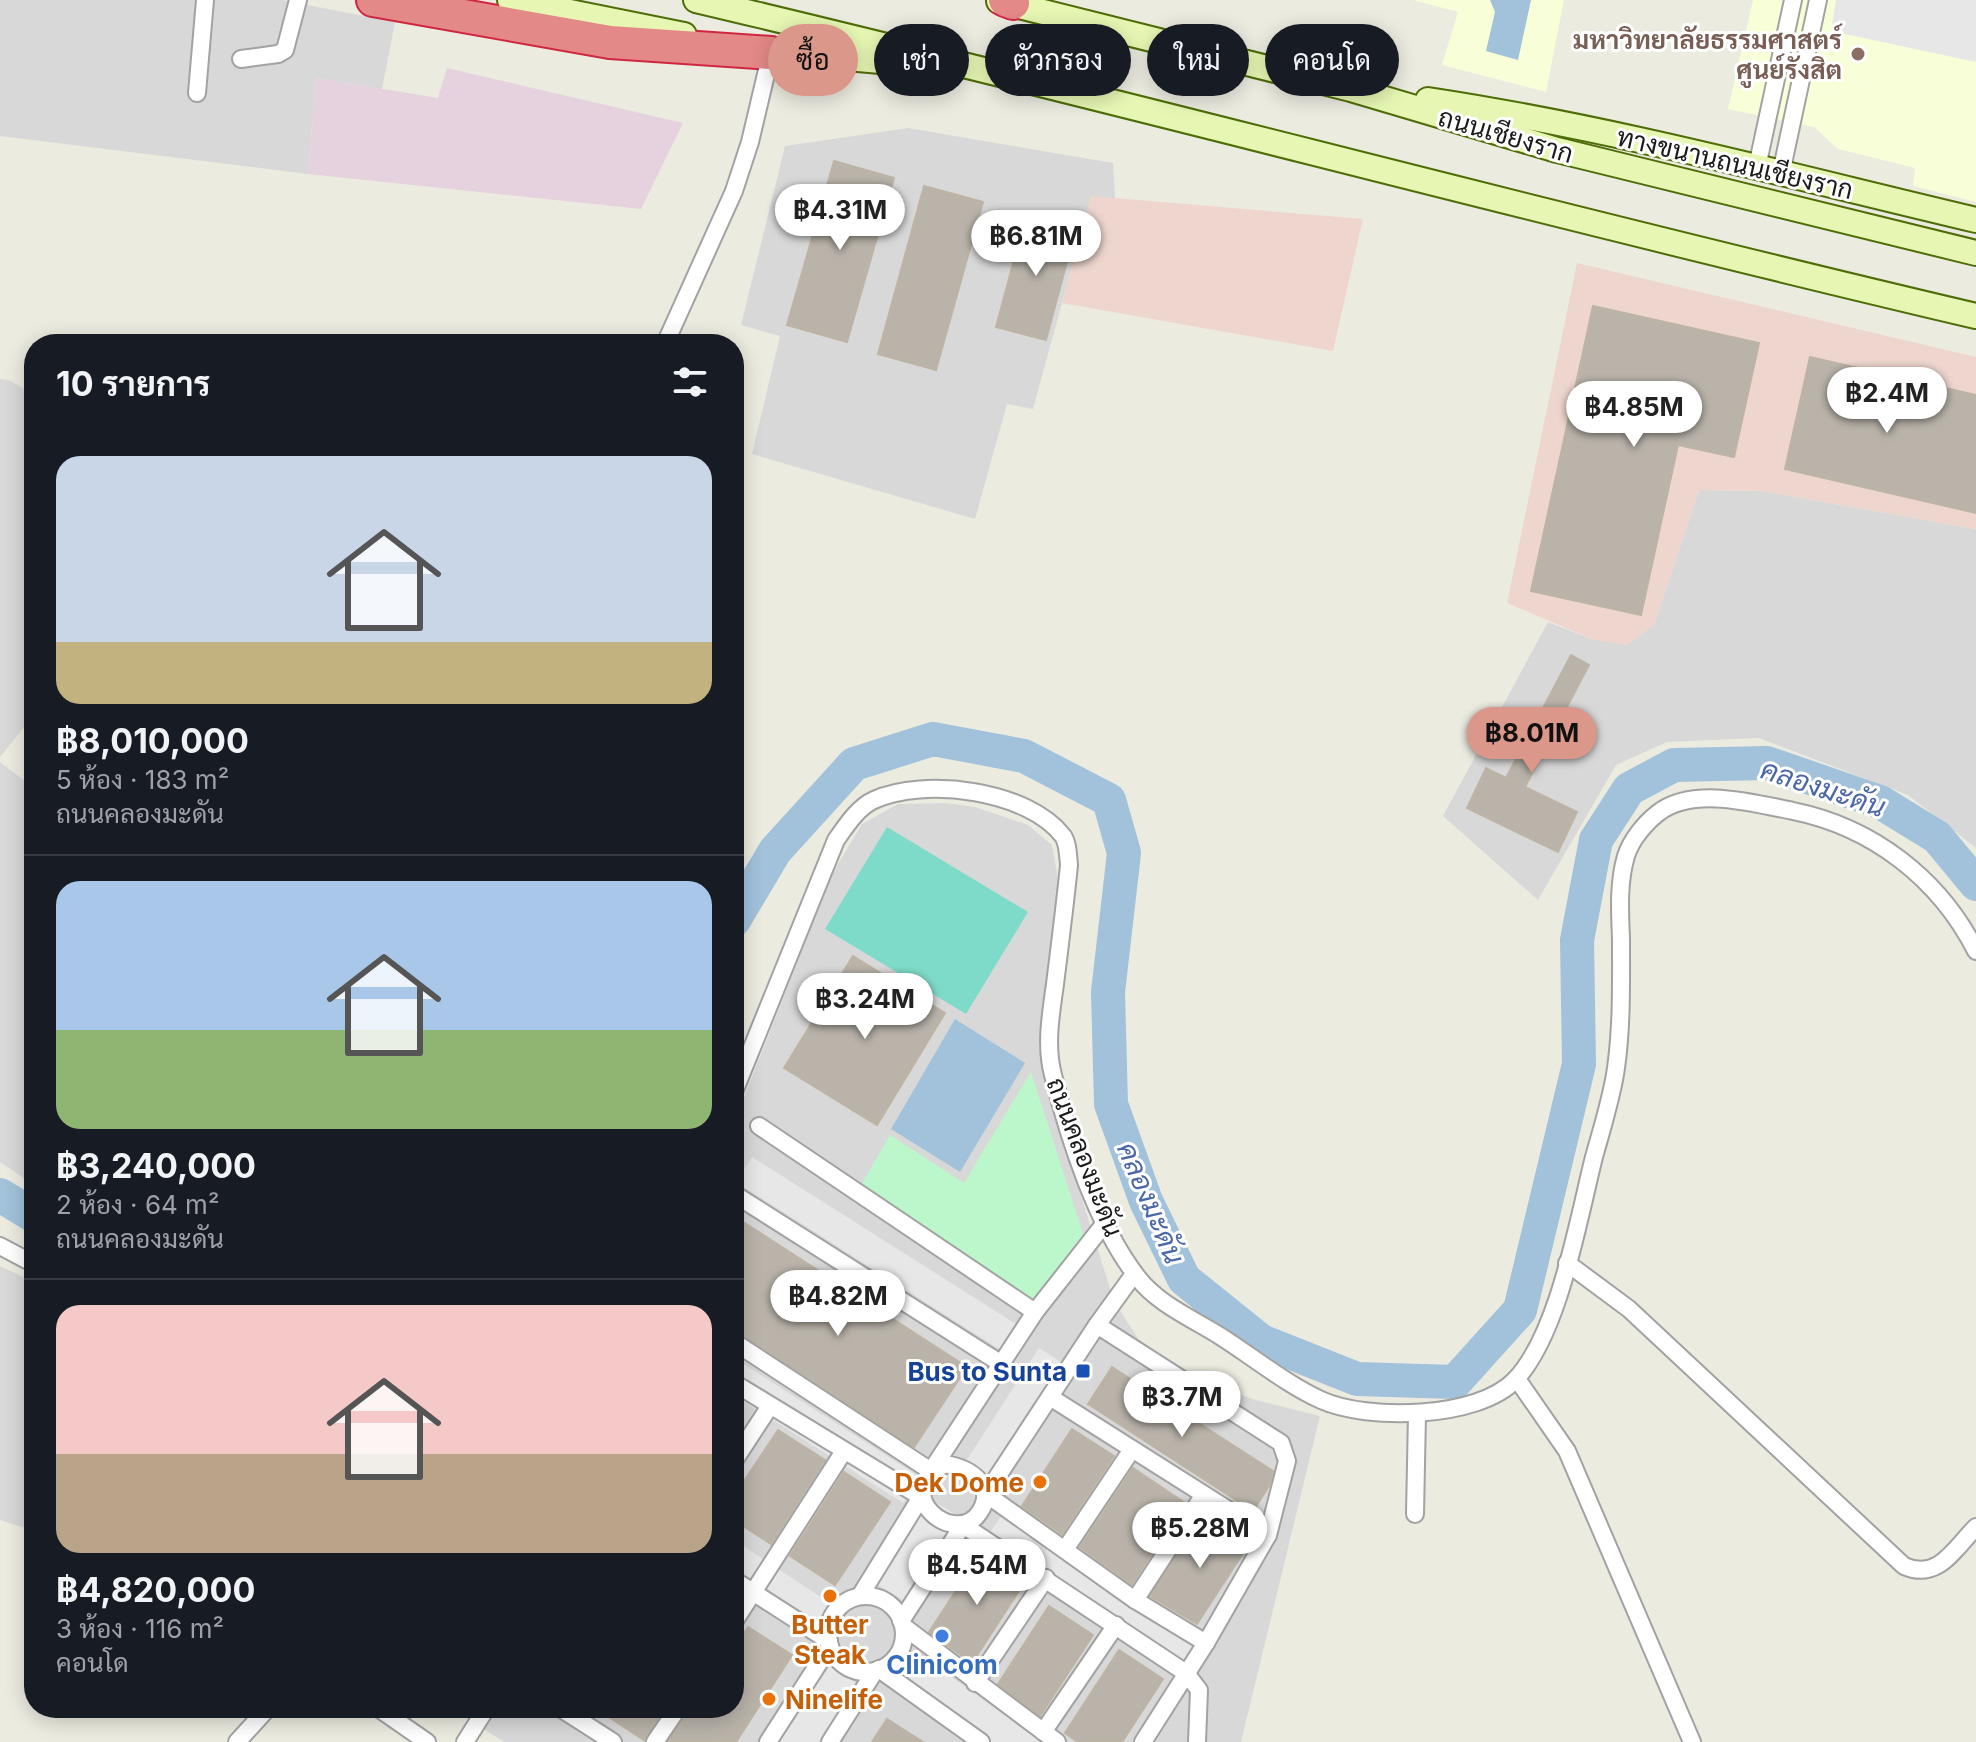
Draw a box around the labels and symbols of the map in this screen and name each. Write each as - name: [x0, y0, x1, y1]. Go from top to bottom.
- place label: มหาวิทยาลัยธรรมศาสตร์ ศูนย์รังสิต: [1573, 23, 1844, 88]
- marker: มหาวิทยาลัยธรรมศาสตร์ ศูนย์รังสิต: [1849, 45, 1867, 63]
- street label: ถนนเชียงราก: [1435, 101, 1577, 169]
- street label: ทางขนานถนนเชียงราก: [1614, 121, 1856, 205]
- pin: ฿4.31M: [775, 184, 905, 252]
- pin: ฿6.81M: [971, 210, 1101, 278]
- pin: ฿2.4M: [1831, 367, 1943, 435]
- pin: ฿4.85M: [1569, 381, 1699, 449]
- pin: ฿8.01M: [1467, 707, 1597, 775]
- water label: คลองมะดัน: [1756, 751, 1890, 824]
- pin: ฿3.24M: [800, 973, 930, 1041]
- street label: ถนนคลองมะดัน: [1040, 1073, 1130, 1241]
- water label: คลองมะดัน: [1110, 1137, 1193, 1269]
- pin: ฿4.82M: [773, 1270, 903, 1338]
- place label: Bus to Sunta: [907, 1356, 1067, 1387]
- marker: Bus to Sunta: [1074, 1362, 1092, 1380]
- pin: ฿3.7M: [1126, 1371, 1238, 1439]
- place label: Dek Dome: [895, 1467, 1024, 1498]
- marker: Dek Dome: [1031, 1473, 1049, 1491]
- pin: ฿5.28M: [1135, 1502, 1265, 1570]
- pin: ฿4.54M: [912, 1539, 1042, 1607]
- marker: Butter Steak: [821, 1587, 839, 1605]
- place label: Butter Steak: [791, 1609, 869, 1670]
- marker: Clinicom: [933, 1627, 951, 1645]
- place label: Clinicom: [886, 1649, 998, 1680]
- place label: Ninelife: [785, 1684, 883, 1715]
- marker: Ninelife: [760, 1690, 778, 1708]

